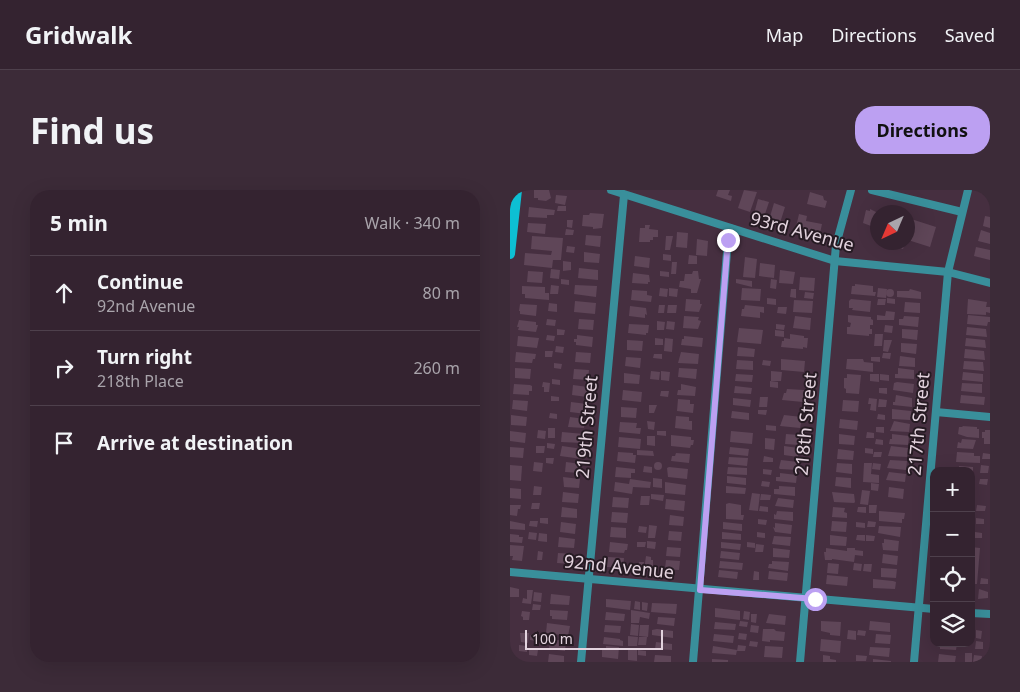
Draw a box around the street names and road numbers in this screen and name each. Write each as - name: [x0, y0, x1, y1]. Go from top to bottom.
- street label: 93rd Avenue: [748, 206, 857, 256]
- street label: 218th Street: [789, 371, 822, 476]
- street label: 217th Street: [902, 371, 935, 476]
- street label: 219th Street: [570, 374, 603, 479]
- street label: 92nd Avenue: [563, 548, 675, 584]

